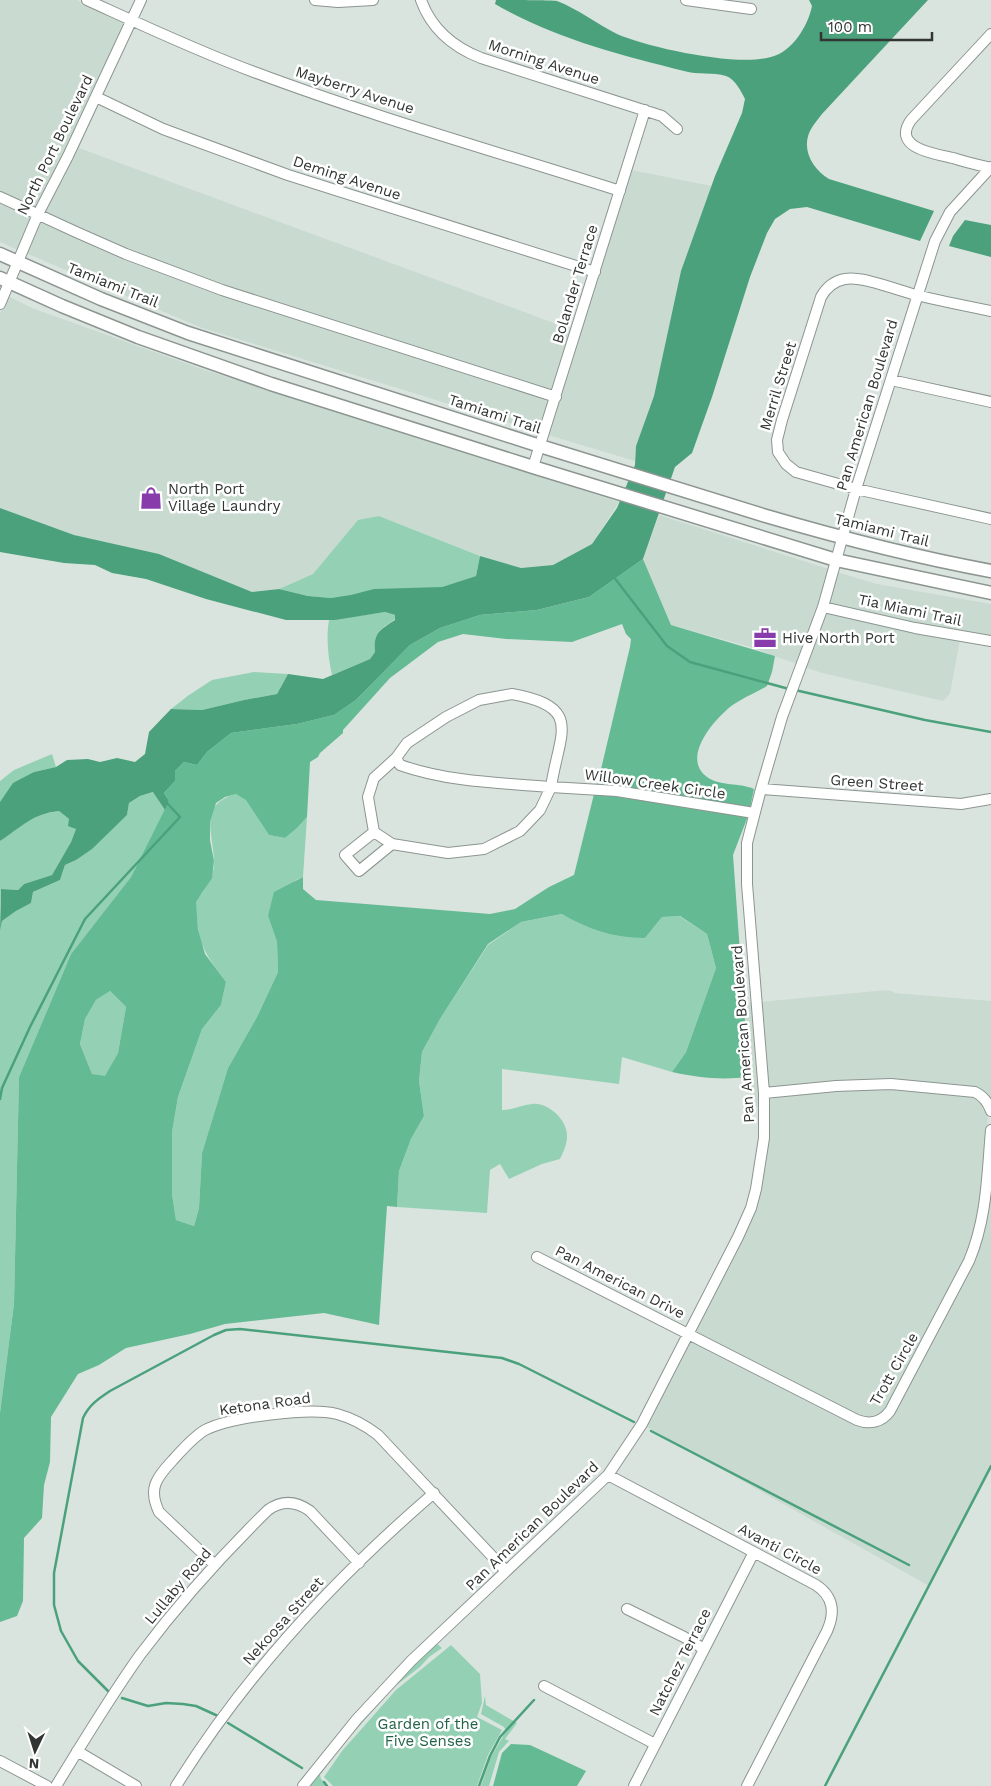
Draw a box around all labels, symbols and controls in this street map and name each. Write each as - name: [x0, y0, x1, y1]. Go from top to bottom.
- scale bar: [821, 10, 932, 42]
- text: 100 m: [828, 18, 872, 36]
- street label: Morning Avenue: [486, 36, 602, 88]
- street label: Mayberry Avenue: [293, 62, 417, 118]
- street label: North Port Boulevard: [13, 72, 97, 218]
- street label: Deming Avenue: [291, 152, 403, 204]
- street label: Bolander Terrace: [548, 222, 602, 346]
- street label: Tamiami Trail: [65, 259, 162, 312]
- street label: Pan American Boulevard: [832, 317, 902, 493]
- street label: Merril Street: [756, 339, 800, 433]
- street label: Tamiami Trail: [446, 390, 544, 438]
- place label: North Port Village Laundry: [168, 480, 281, 515]
- shop icon: North Port Village Laundry: [138, 485, 164, 511]
- street label: Tamiami Trail: [833, 510, 932, 551]
- street label: Tia Miami Trail: [857, 590, 964, 630]
- office icon: Hive North Port: [752, 625, 778, 651]
- place label: Hive North Port: [782, 629, 896, 647]
- street label: Willow Creek Circle: [583, 765, 727, 803]
- street label: Green Street: [830, 771, 925, 795]
- street label: Pan American Boulevard: [728, 945, 758, 1123]
- street label: Pan American Drive: [552, 1242, 688, 1322]
- street label: Trott Circle: [866, 1329, 922, 1409]
- street label: Ketona Road: [218, 1389, 312, 1419]
- street label: Pan American Boulevard: [462, 1458, 602, 1594]
- street label: Avanti Circle: [735, 1519, 825, 1579]
- street label: Lullaby Road: [141, 1544, 215, 1628]
- street label: Nekoosa Street: [239, 1573, 328, 1669]
- street label: Natchez Terrace: [645, 1605, 715, 1719]
- park label: Garden of the Five Senses: [378, 1715, 478, 1750]
- north arrow: [10, 1726, 60, 1776]
- text: N: [28, 1756, 40, 1772]

